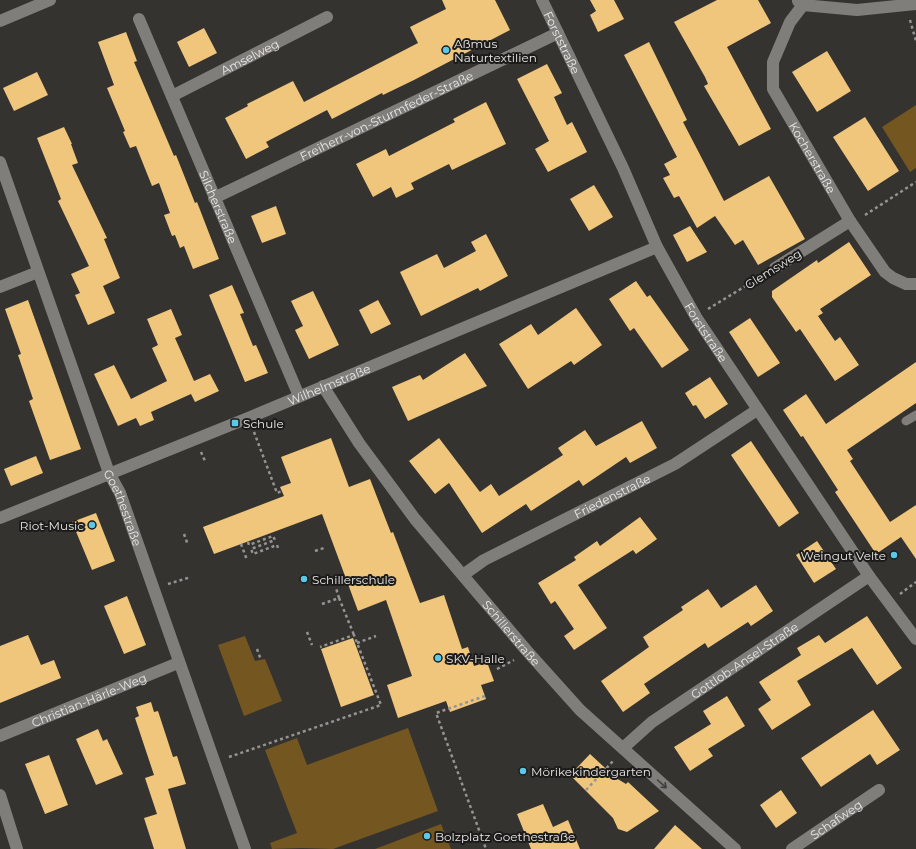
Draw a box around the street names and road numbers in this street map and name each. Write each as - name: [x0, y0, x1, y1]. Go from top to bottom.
- street label: Forststraße: [541, 9, 584, 76]
- street label: Amselweg: [218, 35, 281, 78]
- street label: Freiherr-von-Sturmfeder-Straße: [297, 67, 475, 163]
- street label: Kocherstraße: [786, 119, 840, 196]
- street label: Silcherstraße: [197, 168, 241, 246]
- street label: Glemsweg: [742, 246, 804, 292]
- street label: Forststraße: [682, 300, 731, 365]
- street label: Wilhelmstraße: [285, 360, 372, 408]
- street label: Goethestraße: [101, 466, 145, 548]
- street label: Friedenstraße: [571, 470, 653, 521]
- street label: Schillerstraße: [479, 597, 544, 668]
- street label: Gottlob-Ansel-Straße: [688, 619, 801, 701]
- street label: Christian-Härle-Weg: [29, 669, 149, 730]
- street label: Schafweg: [807, 796, 865, 842]

